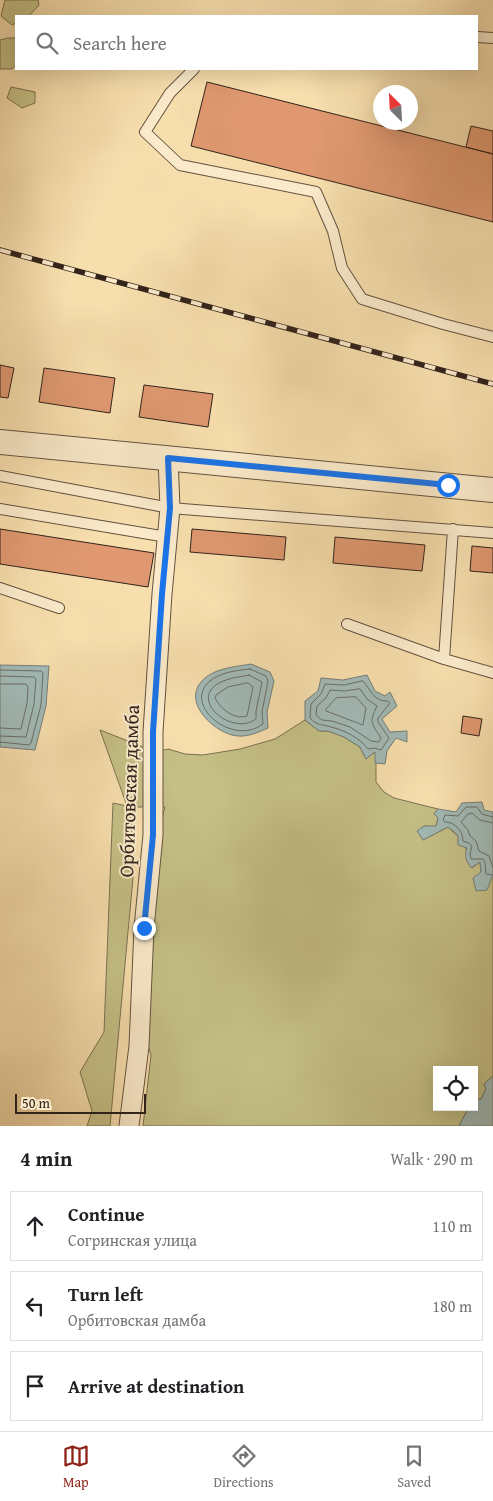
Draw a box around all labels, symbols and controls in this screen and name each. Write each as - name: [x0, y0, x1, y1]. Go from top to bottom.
- search box: [15, 15, 478, 70]
- icon: search: [33, 29, 61, 57]
- text: Search here: [73, 29, 167, 57]
- north arrow: [373, 85, 418, 130]
- route start: [437, 474, 460, 497]
- street label: Орбитовская дамба: [111, 704, 146, 878]
- route end: [133, 917, 156, 940]
- map controls: [433, 1066, 478, 1111]
- button: locate: [433, 1066, 478, 1111]
- scale bar: [15, 1091, 146, 1114]
- text: 50 m: [22, 1093, 50, 1113]
- text: 4 min: [20, 1143, 72, 1174]
- text: Walk · 290 m: [390, 1147, 473, 1171]
- text: Continue: [68, 1200, 145, 1228]
- icon: ahead: [21, 1212, 49, 1240]
- text: 110 m: [432, 1214, 472, 1238]
- text: Согринская улица: [68, 1228, 197, 1252]
- text: Turn left: [68, 1280, 143, 1308]
- icon: left: [21, 1292, 49, 1320]
- text: 180 m: [432, 1294, 472, 1318]
- text: Орбитовская дамба: [68, 1308, 206, 1332]
- icon: arrive: [21, 1372, 49, 1400]
- text: Arrive at destination: [68, 1372, 244, 1400]
- tab: Map: [62, 1442, 90, 1492]
- tab: Directions: [213, 1442, 274, 1492]
- tab: Saved: [397, 1442, 431, 1492]

